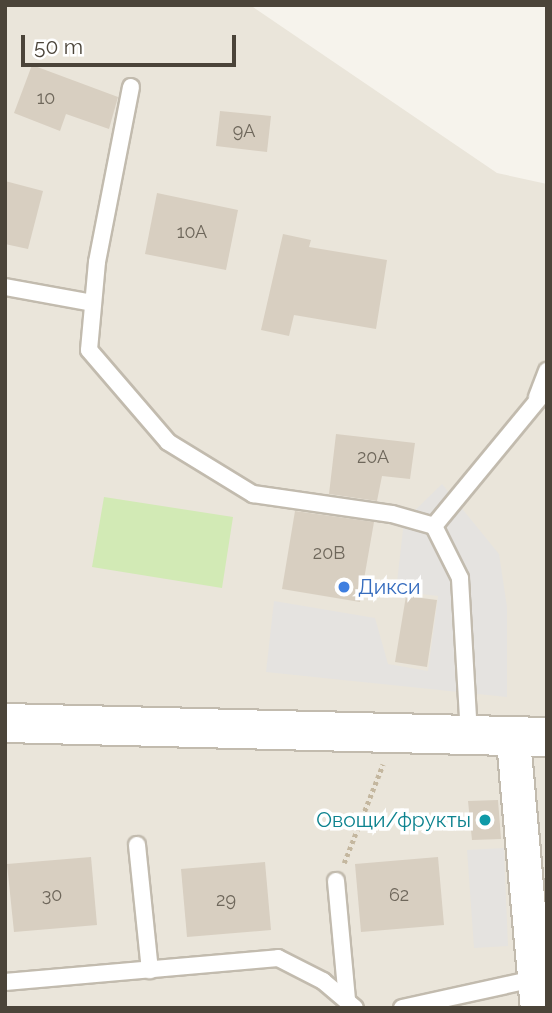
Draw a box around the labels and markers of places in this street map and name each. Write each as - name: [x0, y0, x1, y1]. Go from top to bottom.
- place label: Дикси: [358, 574, 421, 600]
- marker: Дикси: [336, 579, 352, 595]
- place label: Овощи/фрукты: [316, 807, 471, 833]
- marker: Овощи/фрукты: [477, 812, 493, 828]

